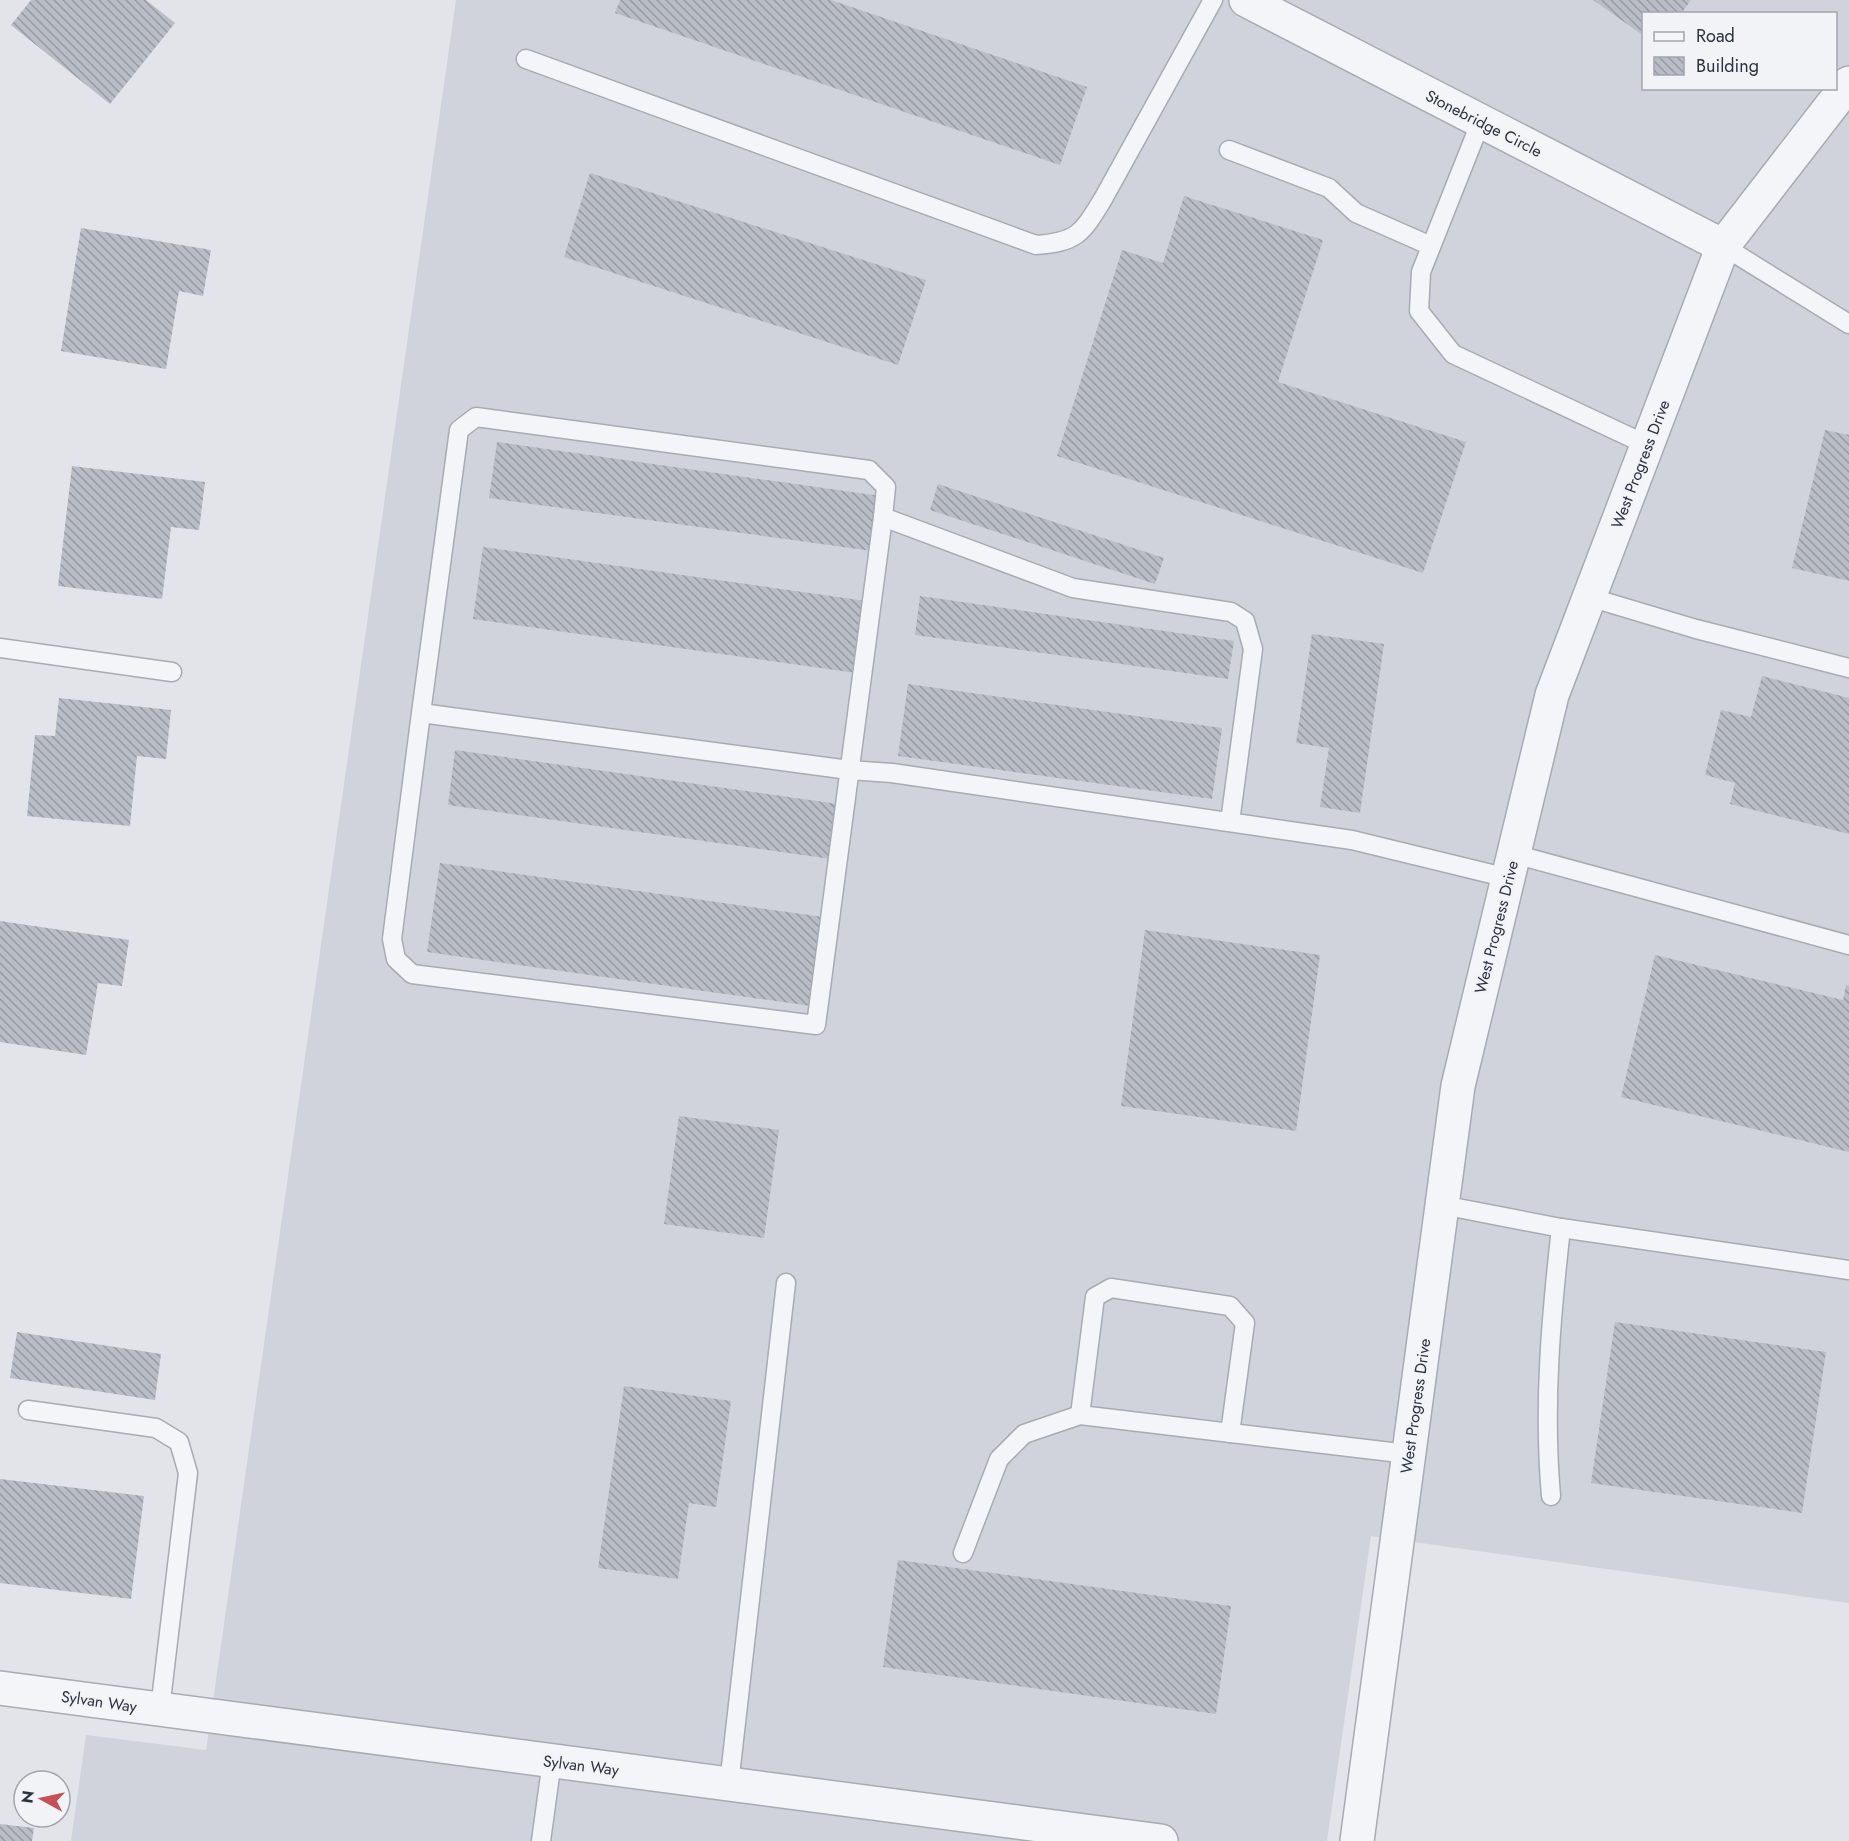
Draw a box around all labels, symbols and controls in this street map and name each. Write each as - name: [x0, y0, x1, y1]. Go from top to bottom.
- legend: [1642, 12, 1837, 90]
- text: Road: [1696, 23, 1735, 49]
- text: Building: [1696, 53, 1759, 79]
- street label: Stonebridge Circle: [1422, 84, 1546, 163]
- street label: West Progress Drive: [1605, 396, 1676, 532]
- street label: West Progress Drive: [1469, 858, 1524, 996]
- street label: West Progress Drive: [1395, 1337, 1436, 1475]
- street label: Sylvan Way: [60, 1685, 139, 1718]
- street label: Sylvan Way: [542, 1749, 621, 1782]
- north arrow: [12, 1769, 72, 1829]
- text: N: [15, 1789, 40, 1805]

